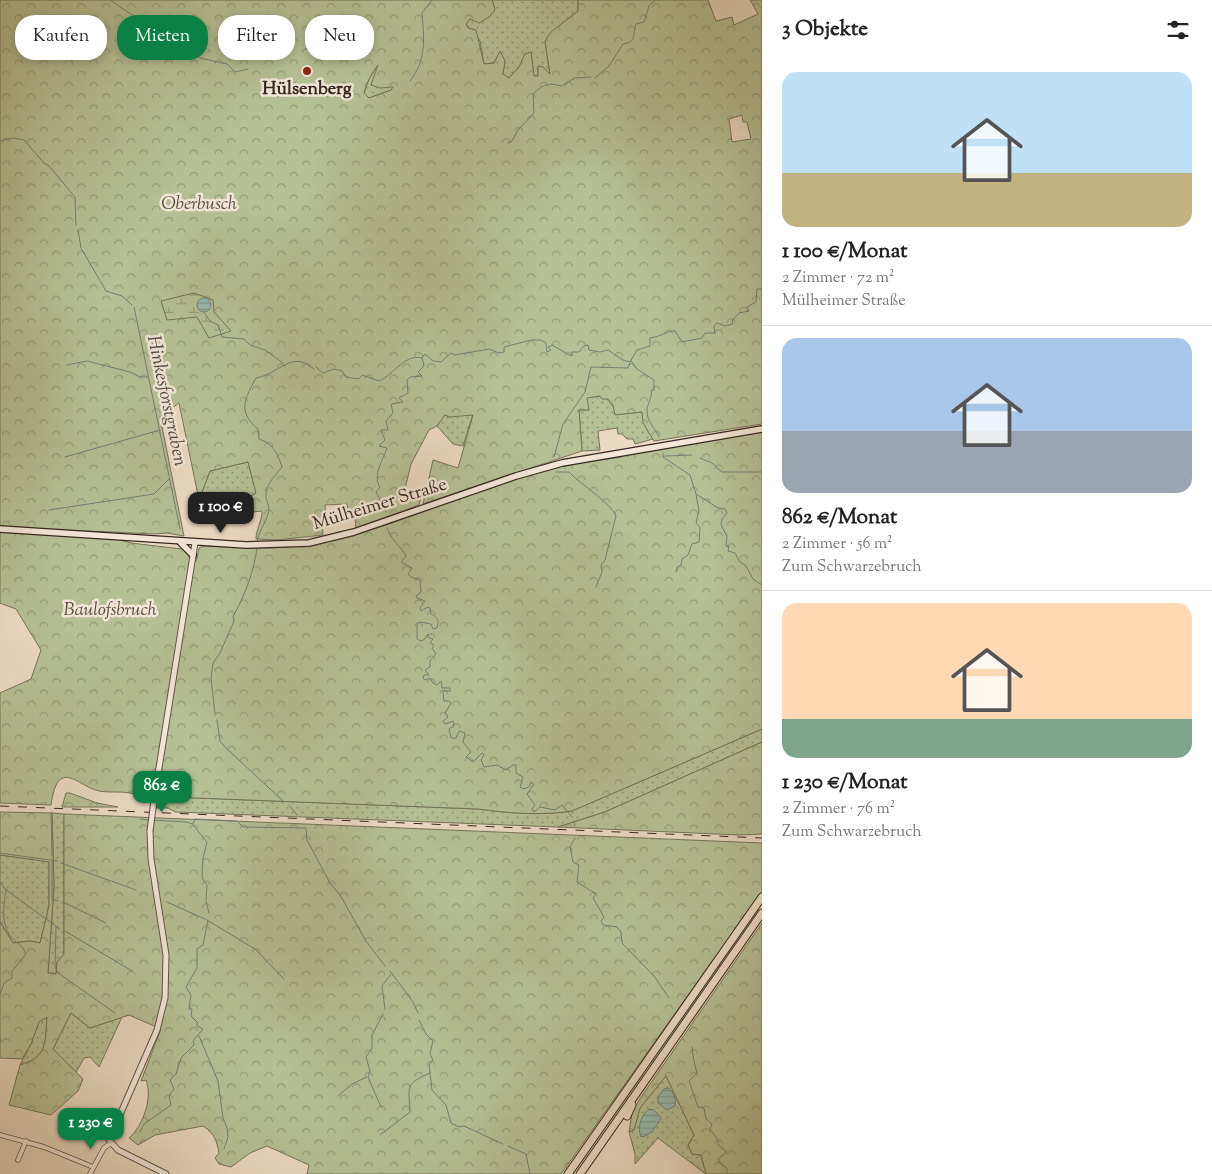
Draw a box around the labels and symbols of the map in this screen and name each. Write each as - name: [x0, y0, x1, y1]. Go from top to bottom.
- marker: Hülsenberg: [301, 65, 313, 77]
- place label: Hülsenberg: [262, 77, 352, 103]
- park label: Oberbusch: [161, 192, 237, 218]
- water label: Hinkesforstgraben: [139, 333, 193, 469]
- street label: Mülheimer Straße: [310, 472, 450, 538]
- pin: 1 100 €: [175, 492, 267, 534]
- park label: Baulofsbruch: [63, 598, 157, 624]
- pin: 862 €: [127, 770, 197, 813]
- pin: 1 230 €: [45, 1108, 137, 1150]

